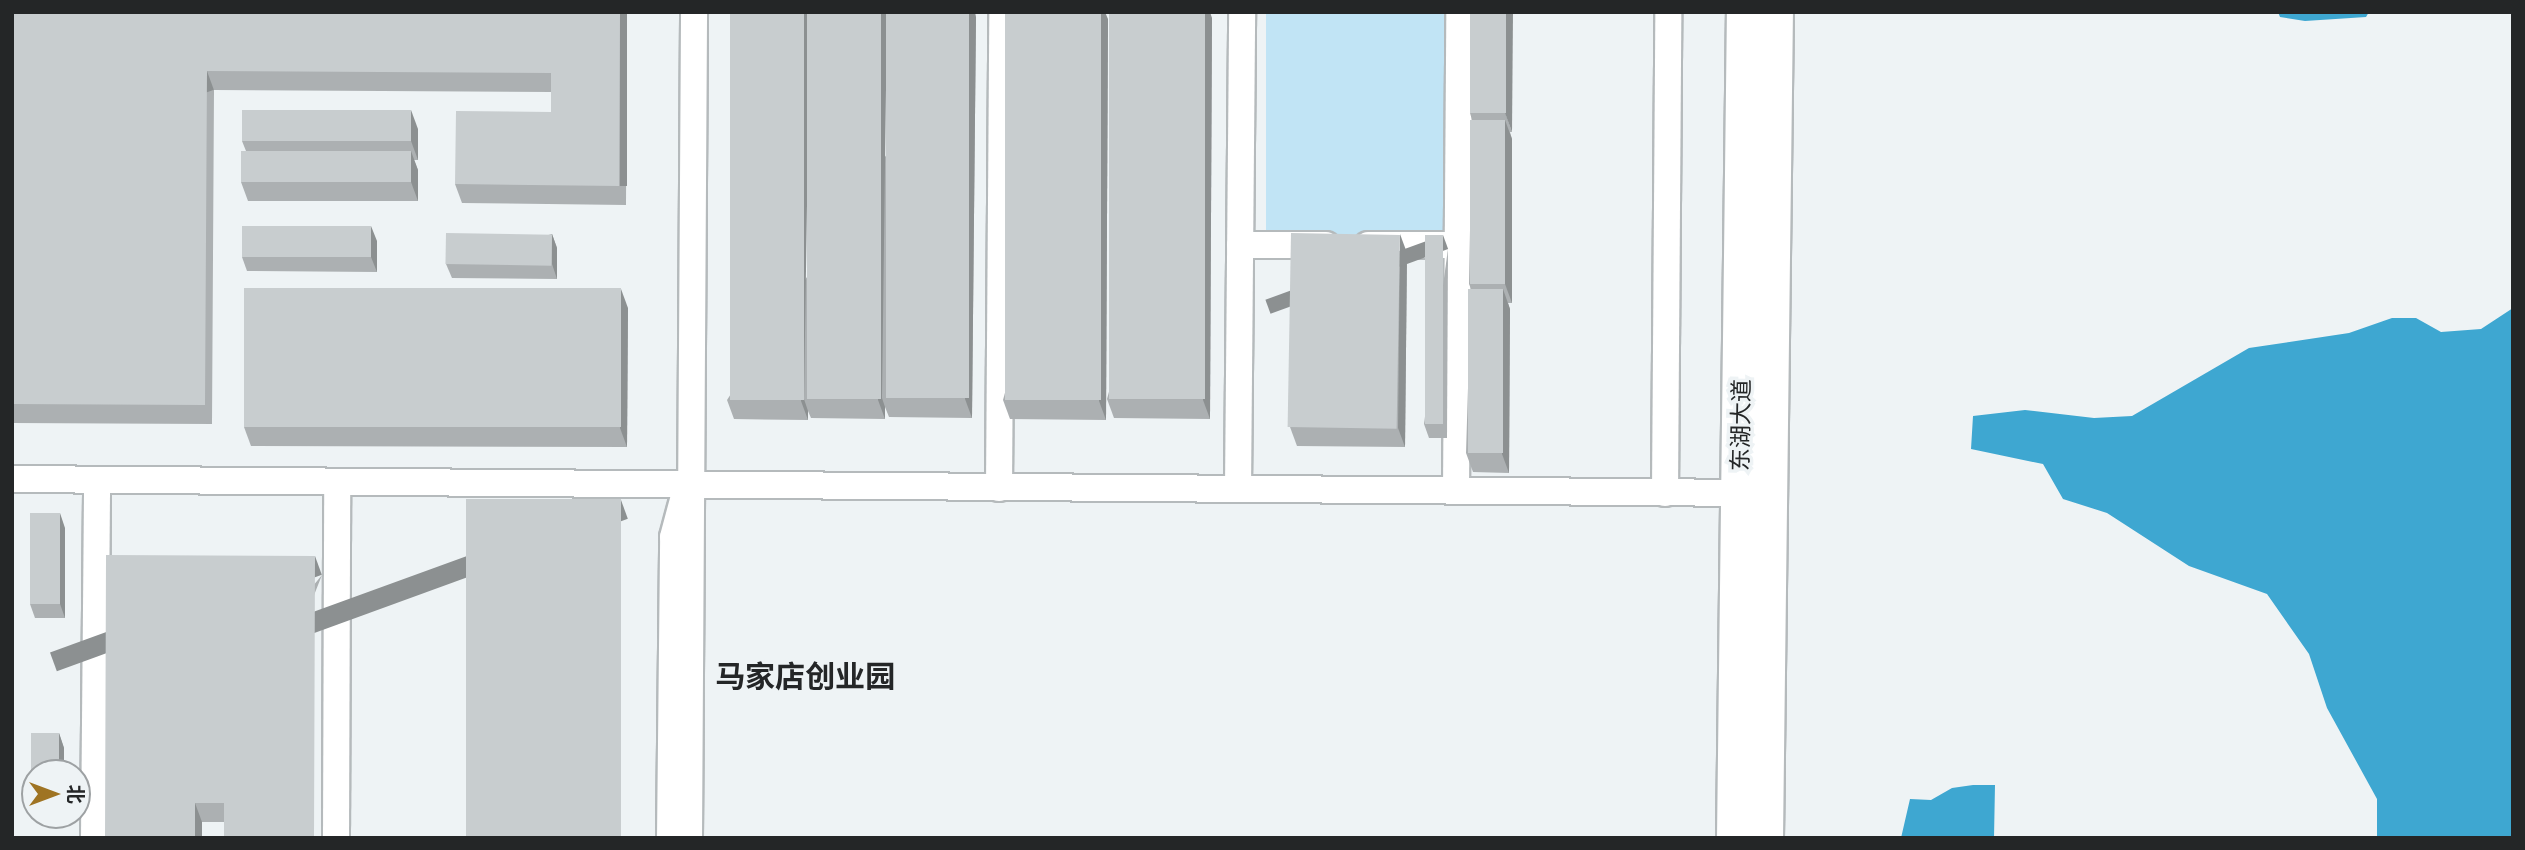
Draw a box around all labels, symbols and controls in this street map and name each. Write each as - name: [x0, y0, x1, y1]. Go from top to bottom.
- street label: 东湖大道: [1726, 379, 1756, 471]
- district label: 马家店创业园: [715, 659, 895, 695]
- north arrow: [21, 759, 91, 829]
- text: 北: [64, 784, 87, 804]

